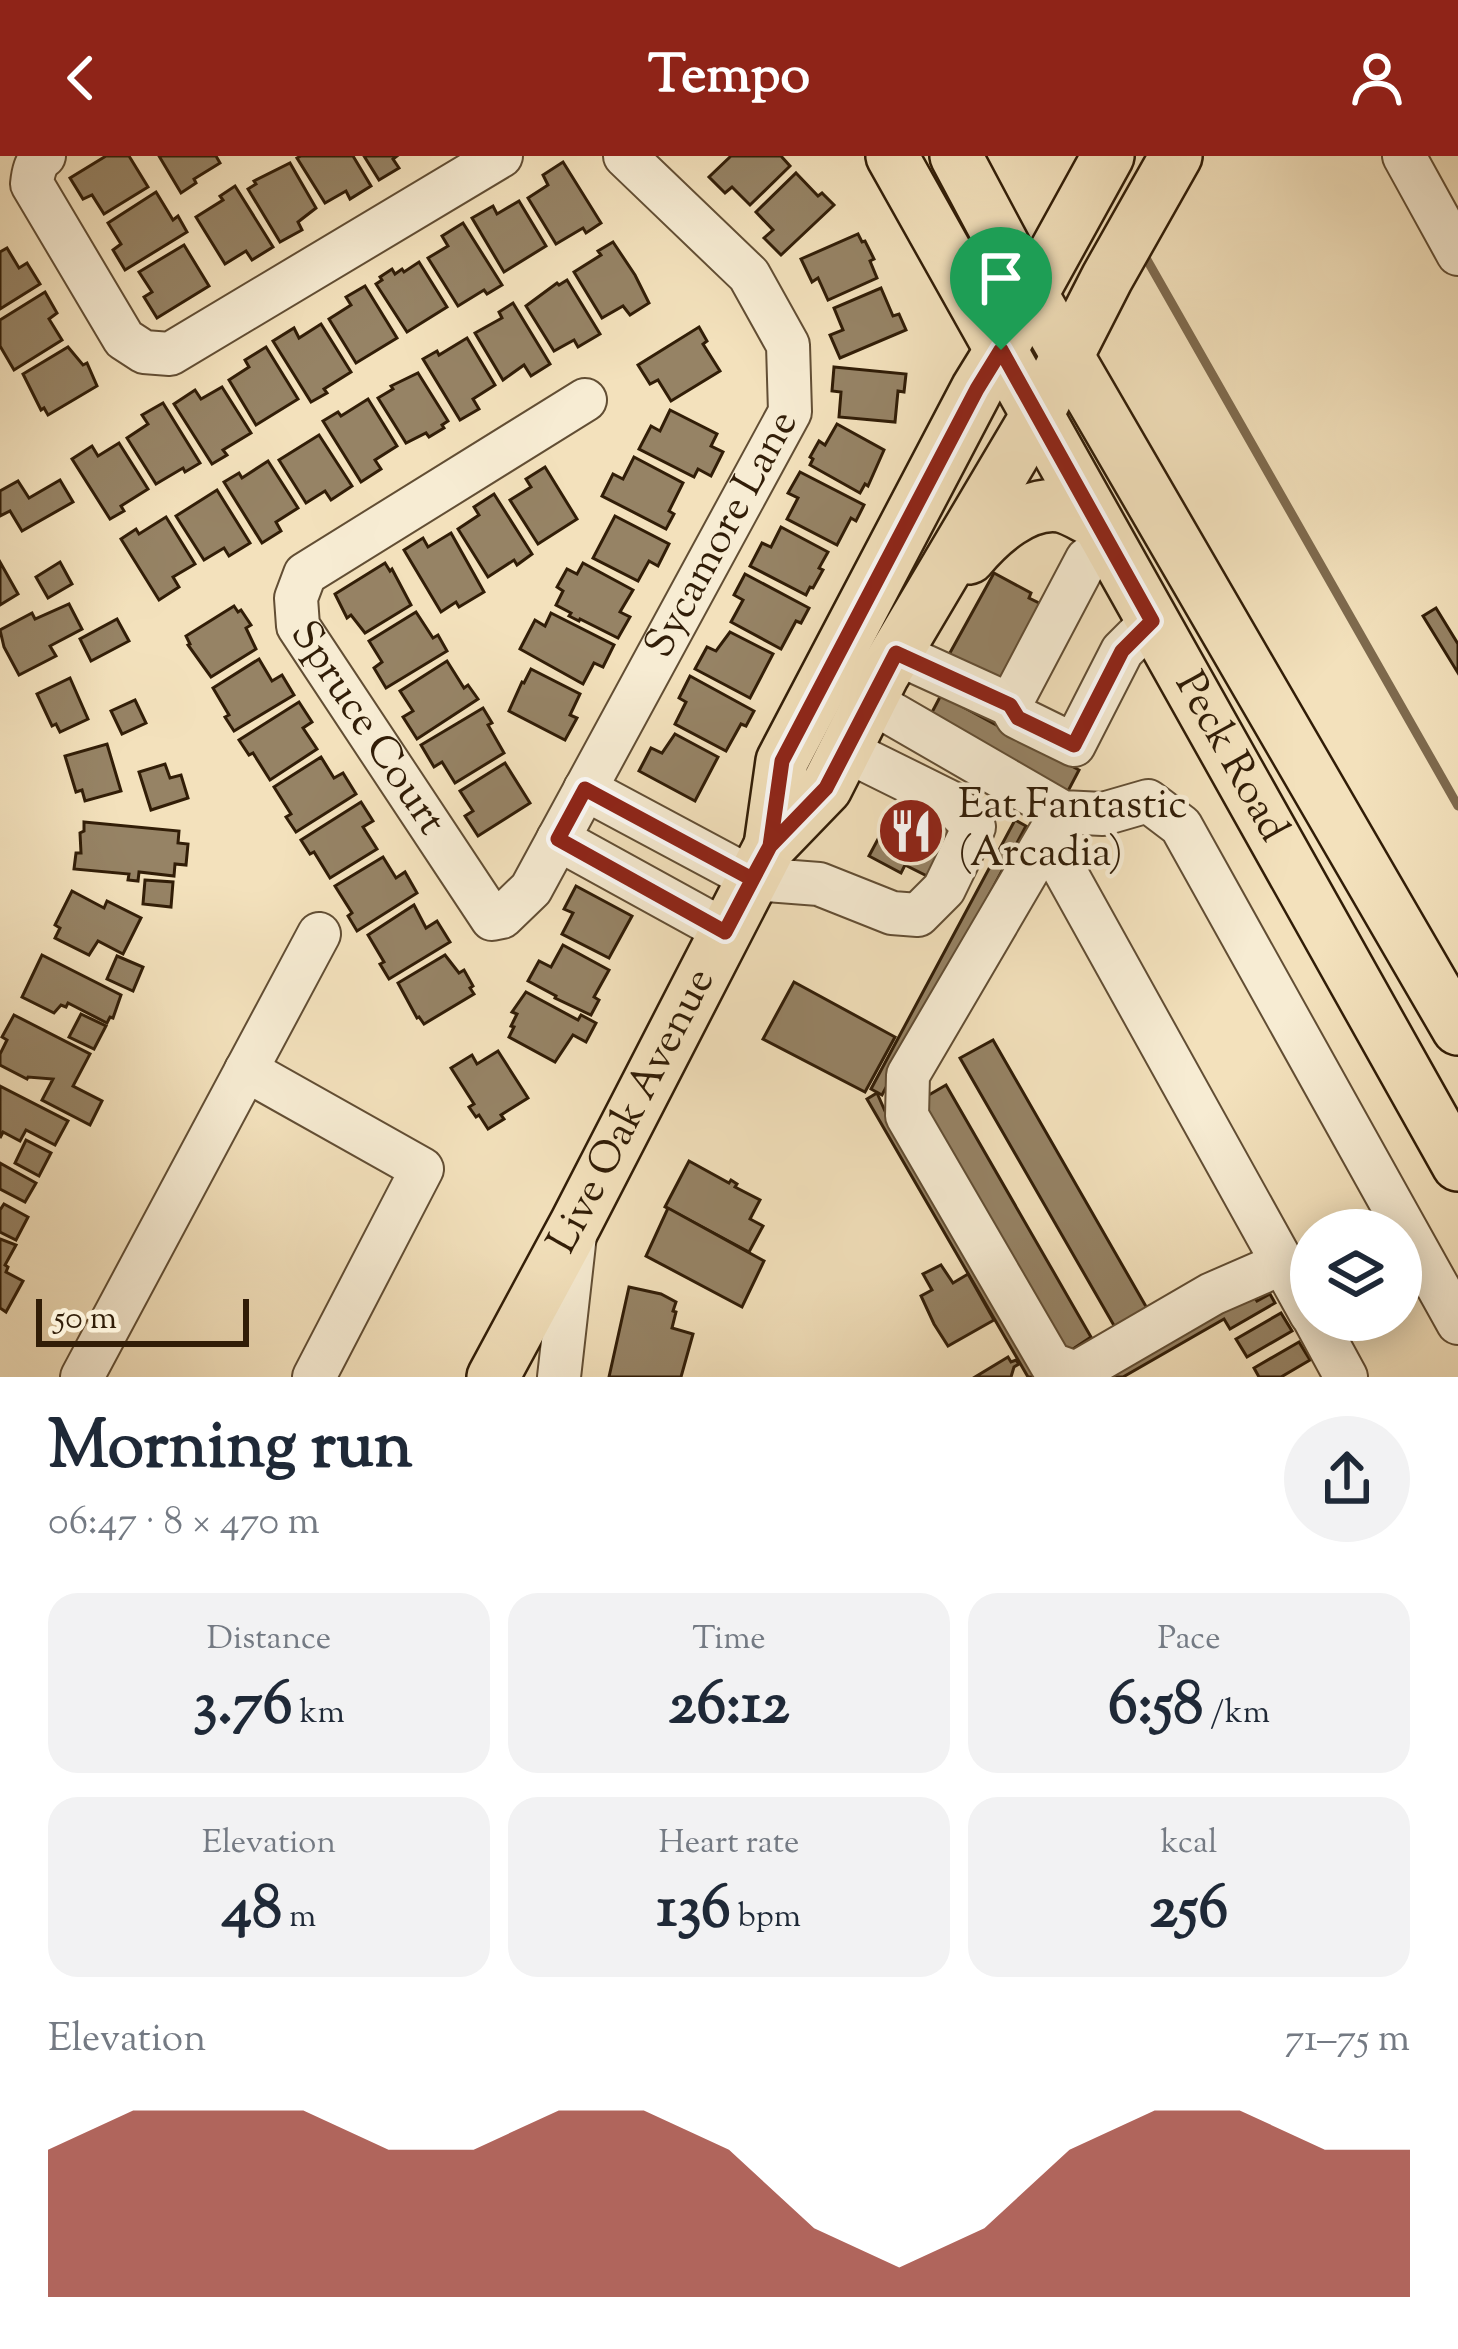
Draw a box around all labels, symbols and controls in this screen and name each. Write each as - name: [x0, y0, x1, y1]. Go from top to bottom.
- text: Tempo: [648, 39, 810, 117]
- icon: back: [48, 45, 114, 111]
- icon: person: [1344, 45, 1410, 111]
- pin: [950, 227, 1052, 350]
- icon: arrive: [968, 245, 1034, 311]
- street label: Sycamore Lane: [631, 400, 815, 670]
- street label: Spruce Court: [273, 610, 459, 848]
- street label: Peck Road: [1158, 662, 1301, 854]
- place label: Eat Fantastic (Arcadia): [958, 777, 1187, 885]
- restaurant icon: Eat Fantastic (Arcadia): [876, 796, 946, 866]
- street label: Live Oak Avenue: [534, 959, 732, 1265]
- map controls: [1290, 1209, 1422, 1341]
- button: layers: [1290, 1209, 1422, 1341]
- scale bar: [36, 1293, 249, 1346]
- text: 50 m: [54, 1296, 117, 1344]
- text: Morning run: [48, 1403, 413, 1498]
- button: share: [1284, 1416, 1410, 1542]
- text: 06:47 · 8 × 470 m: [48, 1496, 320, 1552]
- text: Distance: [207, 1616, 331, 1664]
- text: Time: [692, 1616, 766, 1664]
- text: Pace: [1157, 1616, 1221, 1664]
- text: 3.76: [193, 1664, 292, 1751]
- text: 26:12: [668, 1664, 790, 1751]
- text: 6:58: [1108, 1664, 1203, 1751]
- text: km: [292, 1690, 345, 1738]
- text: /km: [1203, 1690, 1270, 1738]
- text: Elevation: [202, 1820, 336, 1868]
- text: Heart rate: [659, 1820, 799, 1868]
- text: kcal: [1161, 1820, 1217, 1868]
- text: 48: [222, 1868, 282, 1955]
- text: 136: [657, 1868, 731, 1955]
- text: 256: [1150, 1868, 1228, 1955]
- text: m: [282, 1894, 316, 1942]
- text: bpm: [731, 1894, 801, 1942]
- text: Elevation: [48, 2013, 206, 2069]
- text: 71–75 m: [1285, 2013, 1410, 2069]

